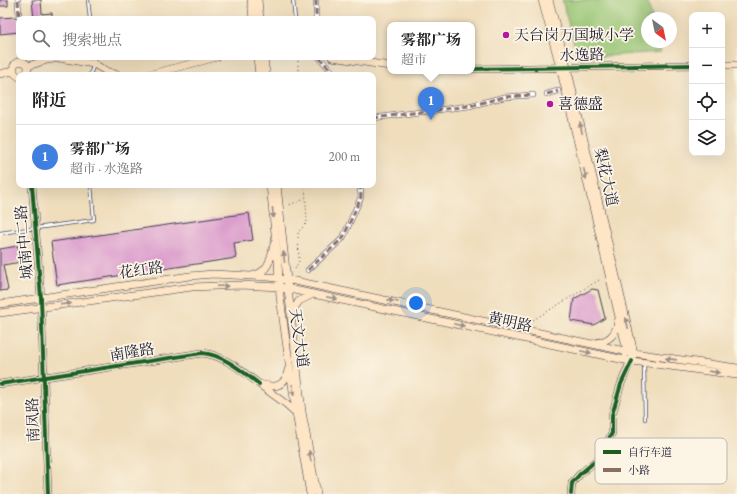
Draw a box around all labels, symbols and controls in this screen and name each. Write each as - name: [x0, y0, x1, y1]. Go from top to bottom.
- north arrow: [641, 12, 677, 48]
- map controls: [689, 12, 725, 156]
- button: +: [689, 12, 725, 48]
- search box: [16, 16, 376, 60]
- popup: [387, 22, 475, 74]
- place label: 天台岗万国城小学: [514, 25, 634, 44]
- icon: search: [30, 27, 52, 49]
- text: 搜索地点: [62, 30, 122, 49]
- text: 雾都广场: [401, 30, 461, 49]
- marker: 天台岗万国城小学: [501, 30, 511, 40]
- street label: 水逸路: [559, 45, 605, 64]
- button: −: [689, 48, 725, 84]
- text: 超市: [401, 51, 427, 68]
- button: locate: [689, 84, 725, 120]
- pin: 1: [418, 87, 444, 120]
- text: 附近: [32, 89, 66, 111]
- place label: 喜德盛: [558, 94, 603, 113]
- marker: 喜德盛: [545, 99, 555, 109]
- button: layers: [689, 120, 725, 156]
- one-way arrow: [578, 122, 584, 134]
- text: 雾都广场: [70, 139, 130, 158]
- street label: 梨花大道: [590, 146, 622, 208]
- text: 1: [42, 148, 48, 165]
- text: 200 m: [329, 148, 360, 165]
- text: 超市 · 水逸路: [70, 160, 143, 177]
- one-way arrow: [583, 168, 589, 180]
- street label: 城南中二路: [11, 204, 36, 280]
- one-way arrow: [269, 207, 276, 219]
- one-way arrow: [281, 251, 287, 263]
- street label: 花红路: [117, 257, 165, 282]
- one-way arrow: [217, 283, 230, 289]
- your location: [406, 293, 426, 313]
- one-way arrow: [325, 295, 338, 301]
- one-way arrow: [386, 298, 399, 304]
- one-way arrow: [60, 300, 72, 307]
- street label: 天文大道: [286, 307, 313, 369]
- street label: 黄明路: [486, 308, 534, 335]
- one-way arrow: [624, 317, 630, 329]
- one-way arrow: [453, 322, 465, 328]
- street label: 南隆路: [108, 339, 156, 364]
- one-way arrow: [580, 349, 592, 355]
- one-way arrow: [665, 356, 677, 362]
- one-way arrow: [708, 369, 720, 375]
- one-way arrow: [290, 384, 296, 396]
- street label: 南凤路: [22, 397, 43, 443]
- legend: [595, 438, 727, 484]
- text: 自行车道: [628, 445, 672, 459]
- one-way arrow: [307, 449, 313, 462]
- text: 小路: [628, 463, 650, 477]

